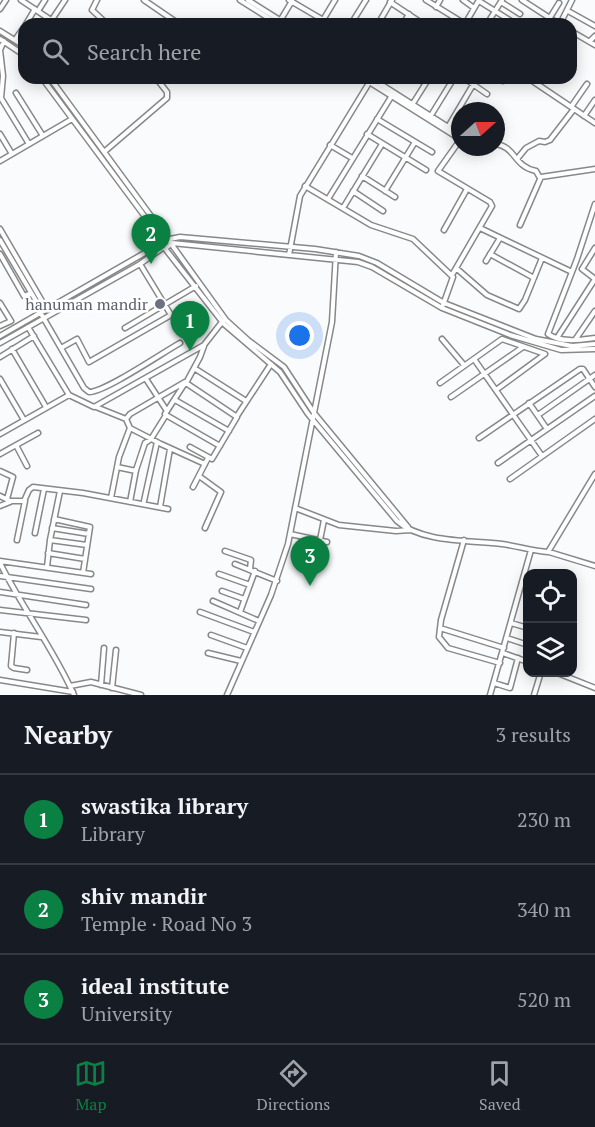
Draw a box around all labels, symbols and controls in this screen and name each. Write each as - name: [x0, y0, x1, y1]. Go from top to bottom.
- search box: [18, 18, 577, 84]
- icon: search: [39, 35, 72, 68]
- text: Search here: [87, 37, 201, 66]
- north arrow: [451, 102, 505, 156]
- pin: 2: [132, 214, 170, 264]
- place label: hanuman mandir: [25, 293, 149, 315]
- marker: hanuman mandir: [153, 297, 167, 311]
- pin: 1: [170, 302, 210, 351]
- your location: [285, 321, 314, 350]
- pin: 3: [290, 536, 330, 586]
- map controls: [523, 569, 577, 677]
- button: locate: [523, 569, 577, 623]
- button: layers: [523, 623, 577, 677]
- text: Nearby: [24, 717, 112, 751]
- text: 3 results: [496, 721, 571, 748]
- text: swastika library: [81, 791, 248, 820]
- text: 1: [38, 806, 49, 833]
- text: 230 m: [517, 806, 571, 833]
- text: Library: [81, 820, 145, 847]
- text: shiv mandir: [81, 881, 207, 910]
- text: 2: [38, 896, 49, 923]
- text: 340 m: [517, 896, 571, 923]
- text: Temple · Road No 3: [81, 910, 252, 937]
- text: ideal institute: [81, 971, 229, 1000]
- text: 3: [38, 986, 49, 1013]
- text: 520 m: [517, 986, 571, 1013]
- text: University: [81, 1000, 172, 1027]
- tab: Map: [74, 1057, 107, 1115]
- tab: Directions: [256, 1057, 330, 1115]
- tab: Saved: [479, 1057, 521, 1115]

